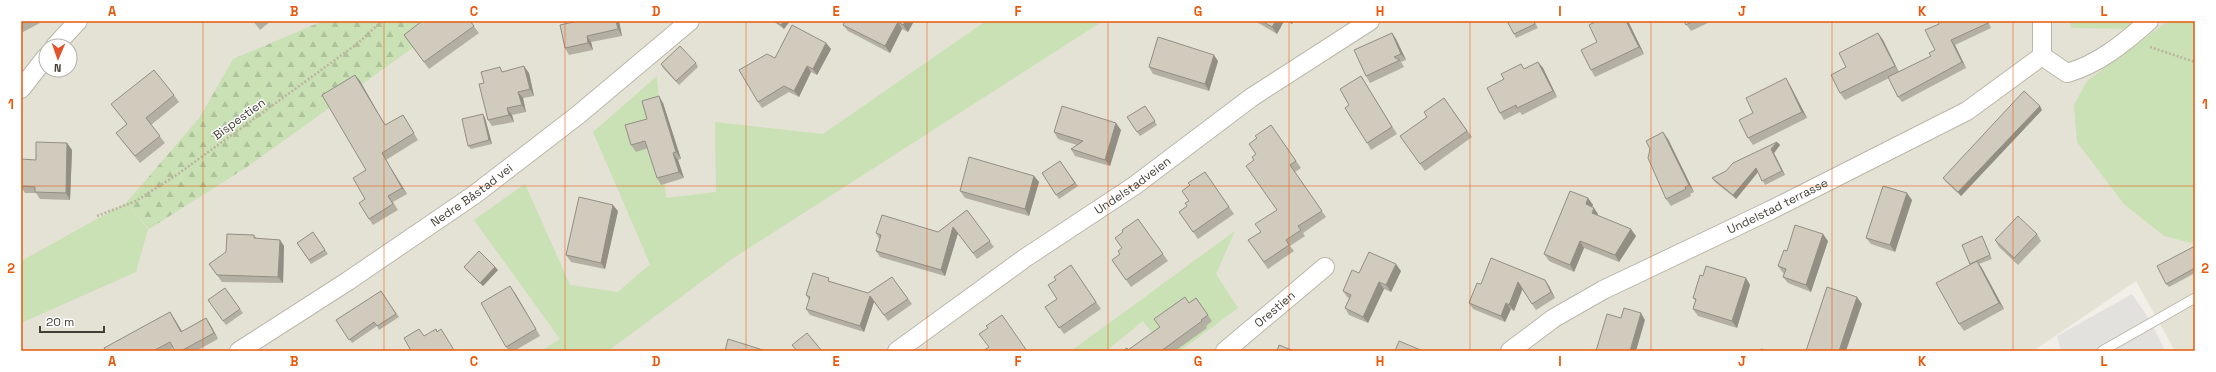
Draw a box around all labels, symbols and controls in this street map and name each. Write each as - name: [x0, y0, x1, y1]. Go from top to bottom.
- text: A: [108, 3, 117, 20]
- text: B: [290, 3, 299, 20]
- text: C: [470, 3, 478, 20]
- text: D: [652, 3, 661, 20]
- text: E: [832, 3, 840, 20]
- text: F: [1015, 3, 1022, 20]
- text: G: [1194, 3, 1202, 20]
- text: H: [1376, 3, 1384, 20]
- text: I: [1558, 3, 1562, 20]
- text: J: [1738, 3, 1746, 20]
- text: K: [1918, 3, 1927, 20]
- text: L: [2100, 3, 2108, 20]
- north arrow: [38, 38, 78, 78]
- text: N: [54, 61, 62, 75]
- street label: Bispestien: [210, 95, 268, 143]
- text: 1: [8, 96, 14, 113]
- text: 1: [2202, 96, 2208, 113]
- street label: Undelstadveien: [1091, 153, 1174, 218]
- street label: Nedre Båstad vei: [427, 160, 516, 230]
- street label: Undelstad terrasse: [1725, 175, 1831, 238]
- text: 2: [7, 260, 15, 277]
- text: 2: [2201, 260, 2209, 277]
- street label: Orestien: [1251, 287, 1299, 331]
- scale bar: [40, 308, 104, 334]
- text: 20 m: [46, 314, 74, 330]
- text: A: [108, 353, 117, 370]
- text: B: [290, 353, 299, 370]
- text: C: [470, 353, 478, 370]
- text: D: [652, 353, 661, 370]
- text: E: [832, 353, 840, 370]
- text: F: [1015, 353, 1022, 370]
- text: G: [1194, 353, 1202, 370]
- text: H: [1376, 353, 1384, 370]
- text: I: [1558, 353, 1562, 370]
- text: J: [1738, 353, 1746, 370]
- text: K: [1918, 353, 1927, 370]
- text: L: [2100, 353, 2108, 370]

